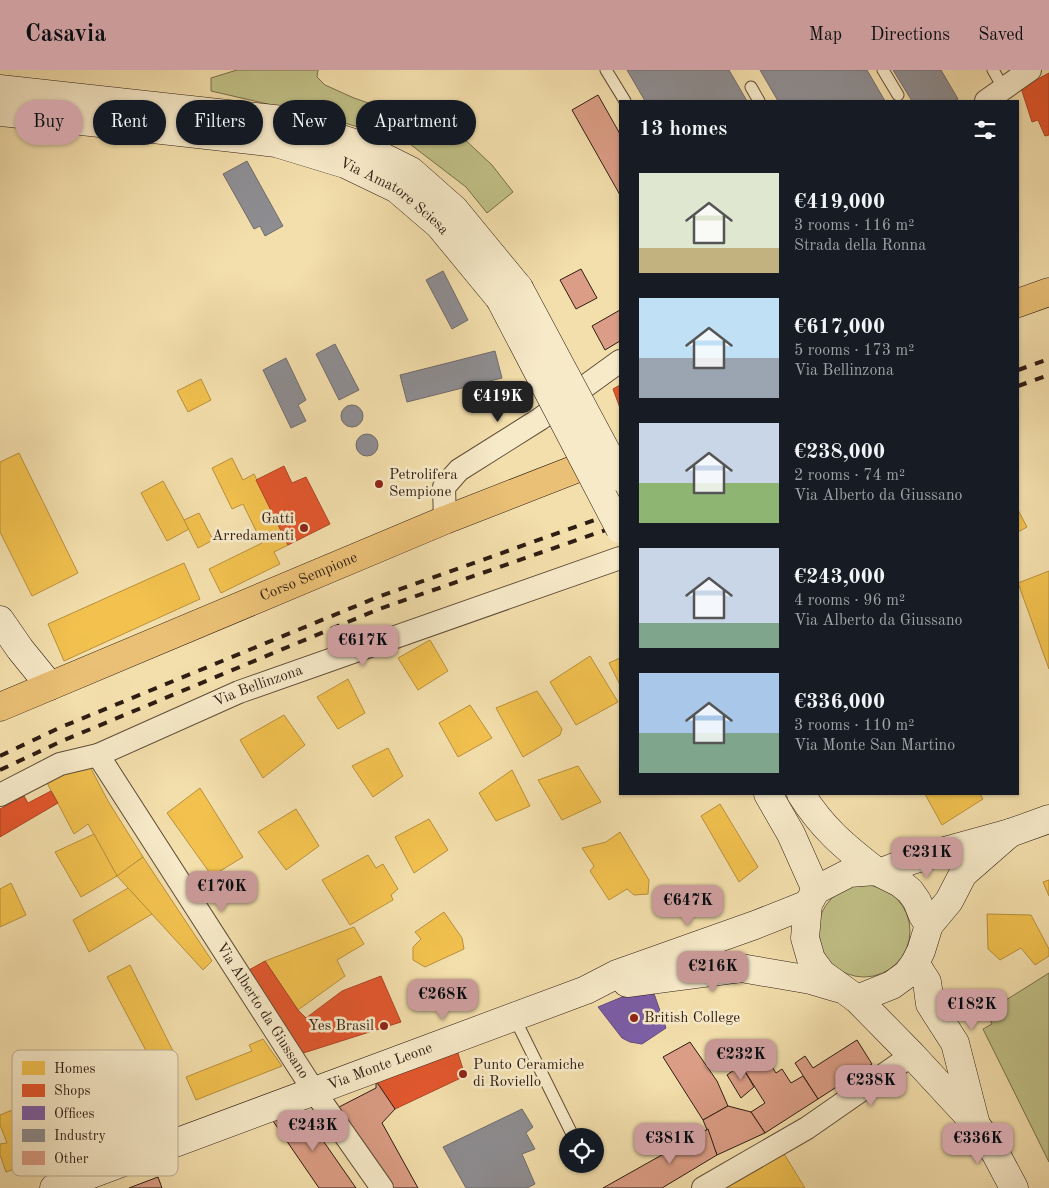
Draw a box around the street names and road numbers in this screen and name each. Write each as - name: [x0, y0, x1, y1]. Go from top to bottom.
- street label: Via Amatore Sciesa: [337, 155, 452, 238]
- street label: Corso Sempione: [258, 550, 360, 604]
- street label: Via Bellinzona: [211, 663, 305, 710]
- street label: Via Alberto da Giussano: [213, 940, 311, 1081]
- street label: Via Monte Leone: [326, 1040, 435, 1093]

